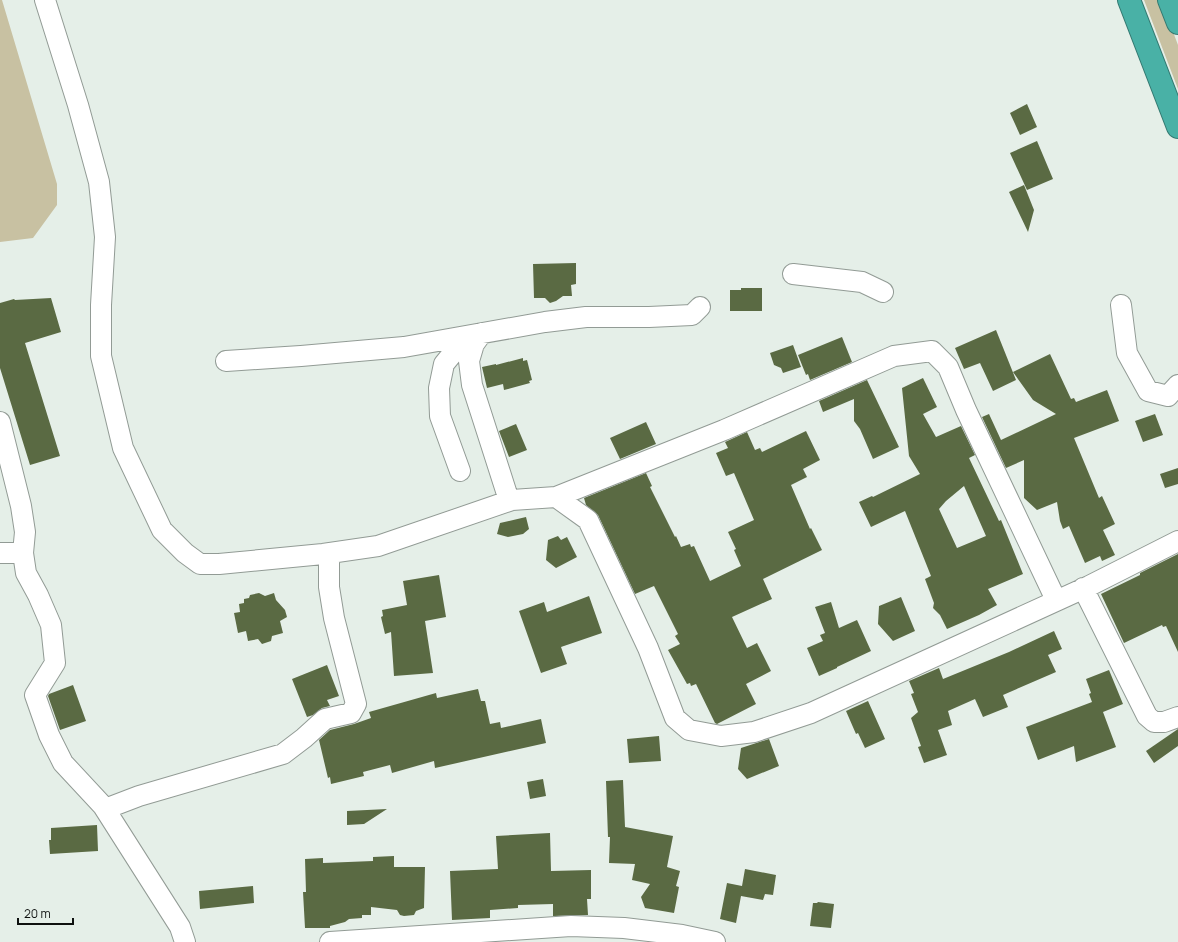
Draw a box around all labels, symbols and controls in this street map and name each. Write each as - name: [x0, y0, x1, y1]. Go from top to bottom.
- scale bar: [18, 900, 73, 926]
- text: 20 m: [24, 905, 51, 922]

